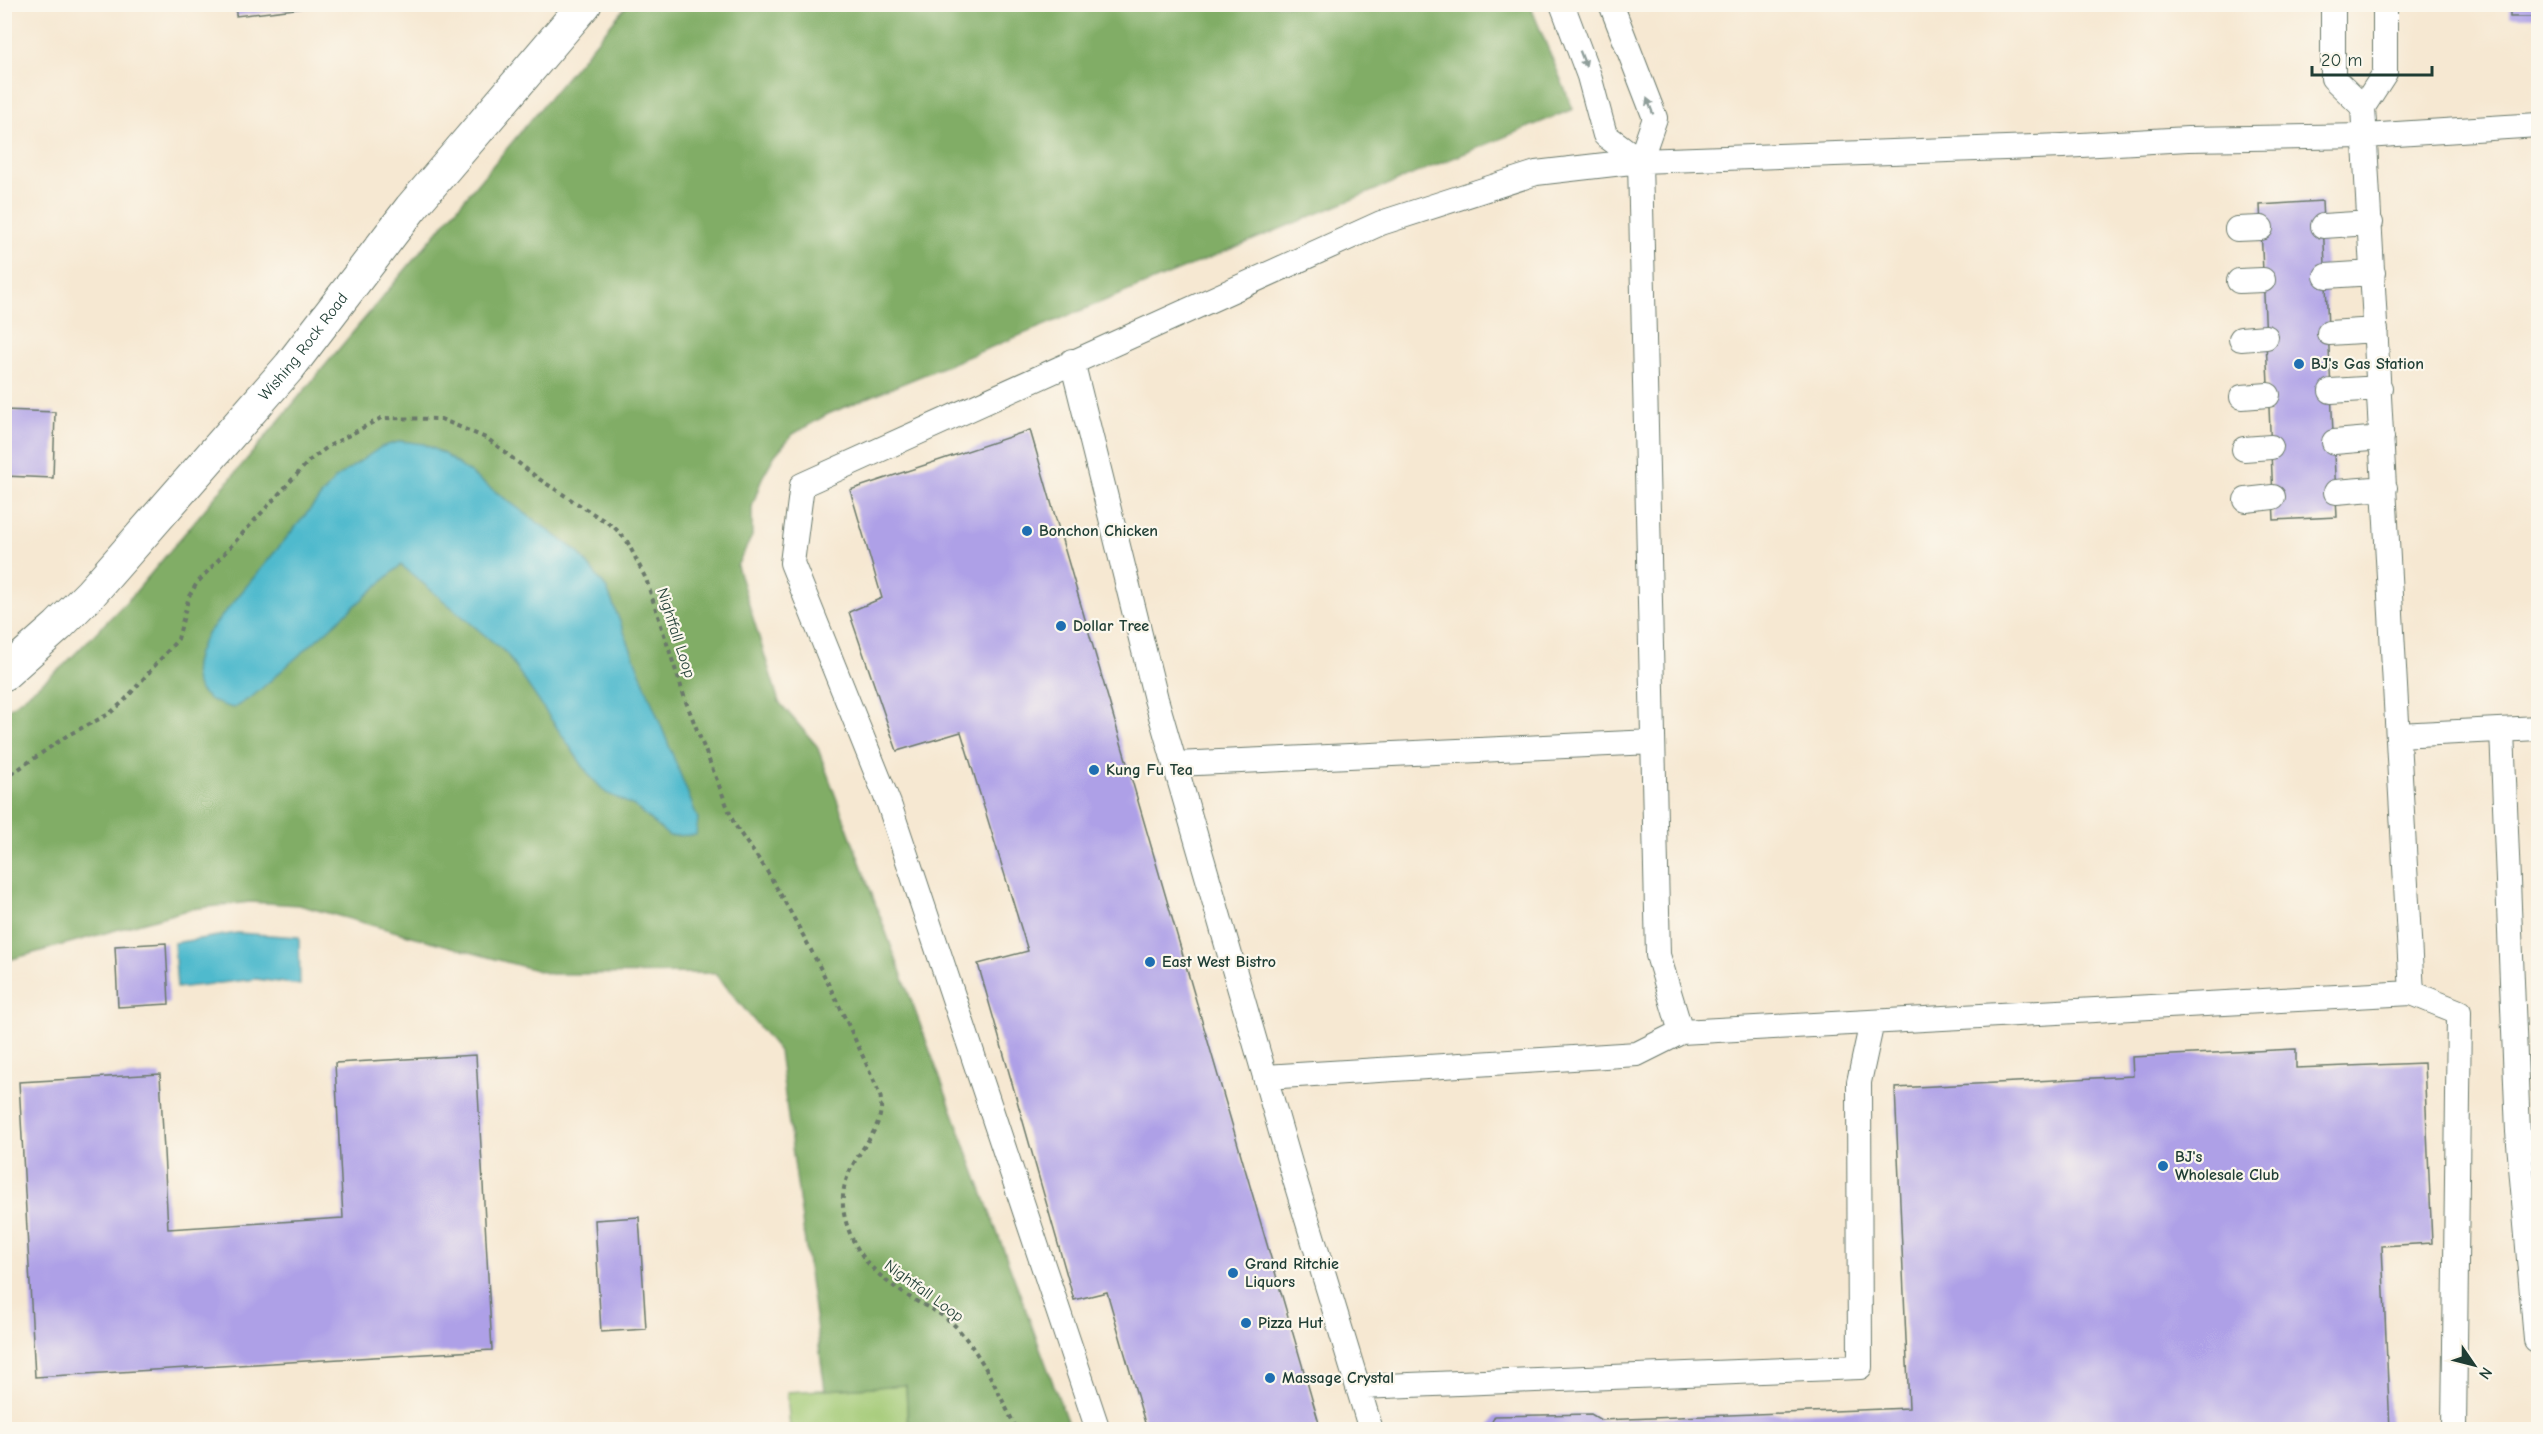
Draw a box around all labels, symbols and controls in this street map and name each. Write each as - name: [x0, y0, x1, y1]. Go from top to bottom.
- scale bar: [2312, 39, 2432, 77]
- one-way arrow: [1579, 50, 1588, 68]
- text: 20 m: [2321, 50, 2362, 71]
- one-way arrow: [1645, 97, 1654, 115]
- street label: Wishing Rock Road: [255, 290, 351, 404]
- place label: BJ's Gas Station: [2311, 355, 2424, 373]
- marker: BJ's Gas Station: [2292, 357, 2306, 371]
- place label: Bonchon Chicken: [1039, 522, 1158, 540]
- marker: Bonchon Chicken: [1020, 524, 1034, 538]
- street label: Nightfall Loop: [653, 586, 699, 680]
- place label: Dollar Tree: [1073, 617, 1149, 635]
- marker: Dollar Tree: [1054, 619, 1068, 633]
- place label: Kung Fu Tea: [1106, 761, 1193, 779]
- marker: Kung Fu Tea: [1087, 763, 1101, 777]
- place label: East West Bistro: [1162, 953, 1276, 971]
- marker: East West Bistro: [1143, 955, 1157, 969]
- place label: BJ's Wholesale Club: [2175, 1148, 2279, 1184]
- marker: BJ's Wholesale Club: [2156, 1159, 2170, 1173]
- place label: Grand Ritchie Liquors: [1245, 1255, 1339, 1291]
- street label: Nightfall Loop: [881, 1256, 967, 1326]
- marker: Grand Ritchie Liquors: [1226, 1266, 1240, 1280]
- place label: Pizza Hut: [1258, 1314, 1324, 1332]
- marker: Pizza Hut: [1239, 1316, 1253, 1330]
- north arrow: [2444, 1335, 2504, 1395]
- text: N: [2475, 1364, 2496, 1382]
- place label: Massage Crystal: [1282, 1369, 1394, 1387]
- marker: Massage Crystal: [1263, 1371, 1277, 1385]

